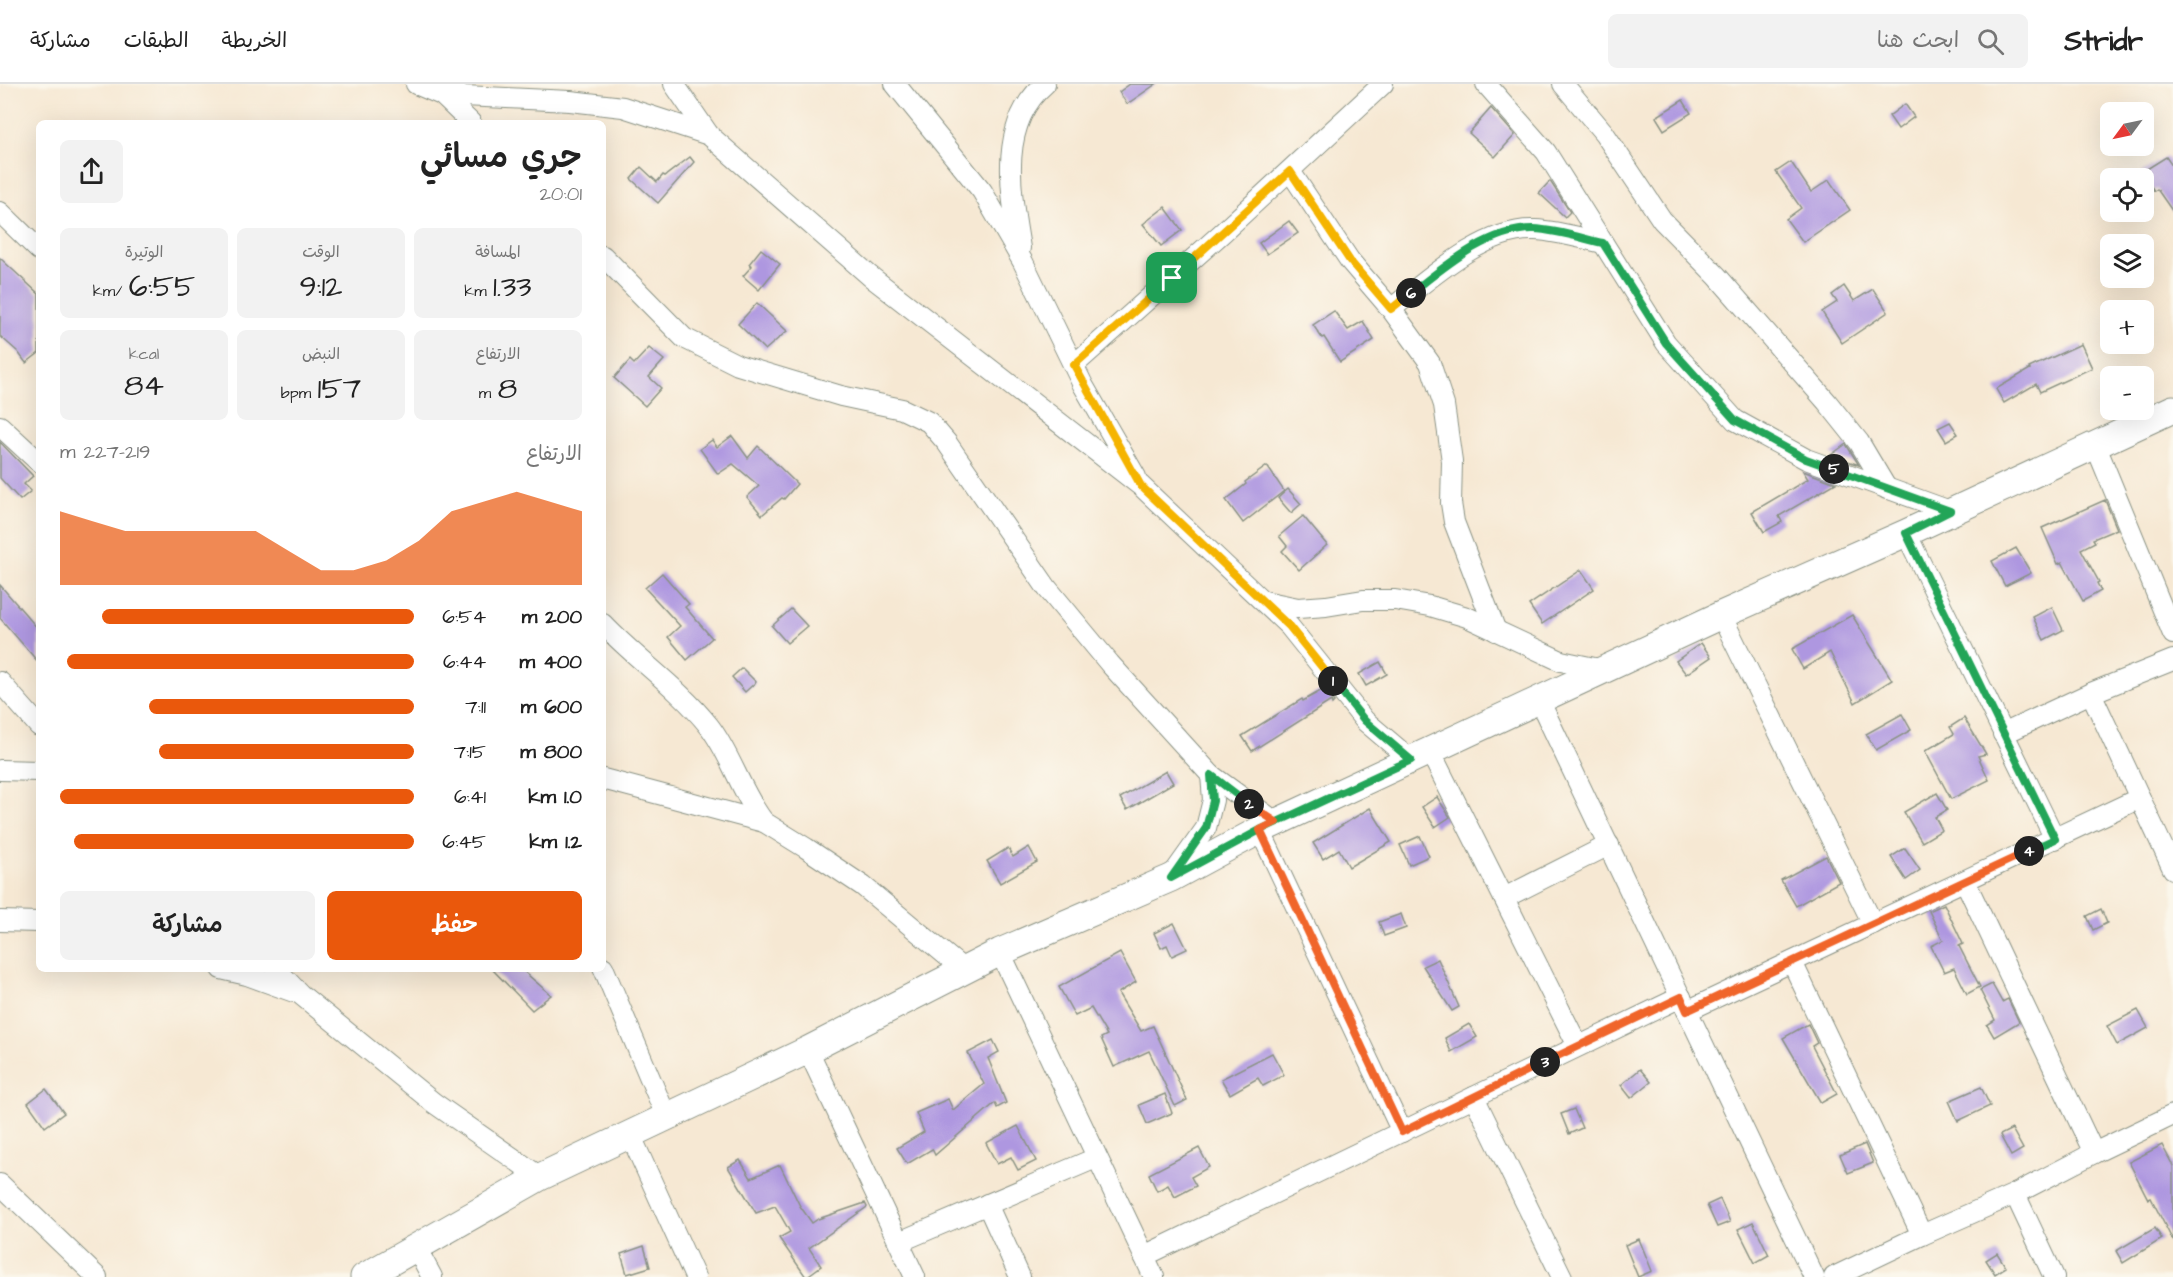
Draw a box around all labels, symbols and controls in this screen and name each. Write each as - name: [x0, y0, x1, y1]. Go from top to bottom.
- search box: [1608, 14, 2028, 68]
- text: Stridr: [2064, 22, 2143, 61]
- text: ابحث هنا: [1877, 25, 1959, 56]
- icon: search: [1974, 25, 2007, 58]
- text: مشاركة: [30, 26, 91, 55]
- text: الطبقات: [124, 26, 189, 55]
- text: الخريطة: [222, 26, 287, 55]
- north arrow: [2100, 102, 2154, 156]
- map controls: [2100, 102, 2154, 420]
- text: جري مسائي: [420, 134, 582, 180]
- button: share: [60, 140, 123, 203]
- button: locate: [2100, 168, 2154, 222]
- text: 20:01: [539, 180, 582, 208]
- button: layers: [2100, 234, 2154, 288]
- text: الوتيرة: [125, 241, 163, 263]
- text: الوقت: [302, 241, 340, 263]
- text: المسافة: [475, 241, 521, 263]
- pin: [1146, 252, 1197, 303]
- icon: arrive: [1155, 261, 1188, 294]
- text: 6:55: [129, 266, 195, 308]
- text: 9:12: [299, 266, 343, 308]
- text: 1.33: [493, 266, 532, 308]
- pin: 6: [1396, 278, 1426, 308]
- text: /km: [93, 280, 129, 302]
- text: km: [464, 280, 493, 302]
- text: 6: [1406, 282, 1416, 304]
- button: +: [2100, 300, 2154, 354]
- text: kcal: [129, 343, 159, 365]
- text: النبض: [302, 343, 340, 365]
- text: الارتفاع: [476, 343, 520, 365]
- text: 84: [124, 365, 164, 407]
- button: −: [2100, 366, 2154, 420]
- text: 157: [318, 368, 361, 410]
- text: 8: [498, 368, 517, 410]
- text: bpm: [281, 382, 318, 404]
- text: m: [479, 382, 498, 404]
- text: 219–227 m: [60, 438, 150, 466]
- text: الارتفاع: [526, 440, 582, 468]
- pin: 5: [1819, 454, 1849, 484]
- text: 5: [1828, 458, 1840, 480]
- text: 6:54: [442, 603, 486, 631]
- text: 200 m: [522, 603, 582, 631]
- text: 6:44: [443, 648, 486, 676]
- text: 400 m: [520, 648, 582, 676]
- pin: 1: [1318, 666, 1348, 696]
- text: 1: [1332, 670, 1334, 692]
- text: 7:11: [465, 693, 486, 721]
- text: 600 m: [521, 693, 582, 721]
- text: 7:15: [454, 738, 486, 766]
- text: 800 m: [520, 738, 582, 766]
- text: 6:41: [454, 783, 486, 811]
- text: 1.0 km: [528, 783, 582, 811]
- pin: 2: [1234, 789, 1264, 819]
- text: 2: [1244, 793, 1254, 815]
- text: 6:45: [442, 828, 486, 856]
- text: 1.2 km: [529, 828, 582, 856]
- pin: 4: [2014, 836, 2044, 866]
- text: 4: [2024, 840, 2034, 862]
- button: مشاركة: [60, 891, 315, 960]
- button: حفظ: [327, 891, 582, 960]
- pin: 3: [1530, 1047, 1560, 1077]
- text: 3: [1541, 1051, 1549, 1073]

